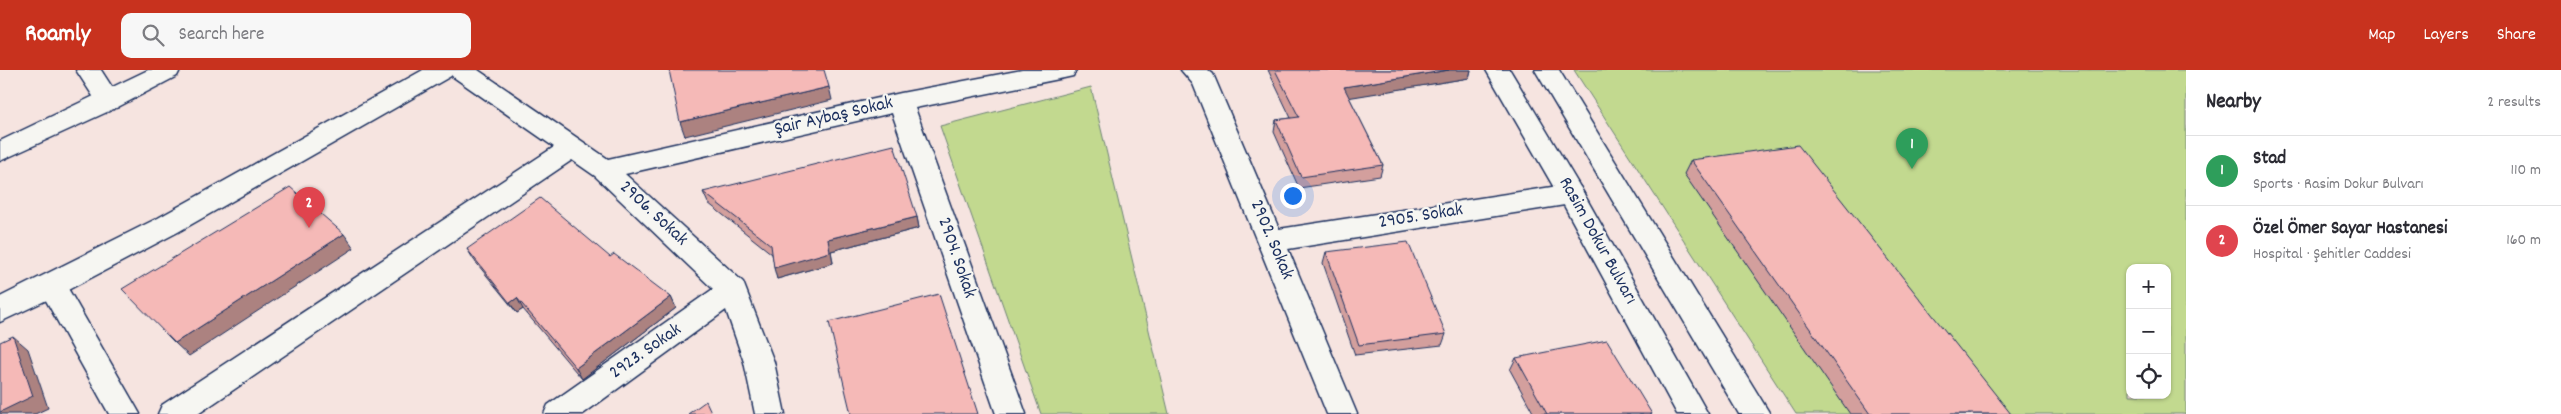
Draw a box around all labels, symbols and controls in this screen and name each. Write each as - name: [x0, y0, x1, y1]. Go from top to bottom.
- search box: [121, 13, 471, 58]
- text: Roamly: [25, 18, 91, 52]
- icon: search: [139, 21, 167, 49]
- text: Search here: [179, 22, 264, 49]
- text: Map: [2368, 23, 2395, 48]
- text: Layers: [2423, 23, 2469, 48]
- text: Share: [2497, 23, 2536, 48]
- text: Nearby: [2206, 88, 2261, 118]
- street label: Şair Aybaş Sokak: [772, 90, 896, 144]
- text: 2 results: [2487, 91, 2541, 114]
- pin: 1: [1896, 128, 1928, 169]
- text: Stad: [2253, 146, 2286, 173]
- text: 1: [2220, 159, 2224, 182]
- text: 110 m: [2511, 159, 2541, 182]
- street label: Rasim Dokur Bulvarı: [1551, 172, 1643, 310]
- text: Sports · Rasim Dokur Bulvarı: [2253, 173, 2424, 196]
- street label: 2906. Sokak: [613, 175, 694, 253]
- your location: [1280, 183, 1306, 209]
- pin: 2: [293, 187, 325, 228]
- street label: 2902. Sokak: [1242, 196, 1300, 284]
- street label: 2905. Sokak: [1377, 197, 1465, 237]
- street label: 2904. Sokak: [930, 214, 983, 302]
- text: Özel Ömer Sayar Hastanesi: [2253, 216, 2447, 243]
- text: 2: [2219, 229, 2226, 252]
- text: 160 m: [2506, 229, 2541, 252]
- text: Hospital · Şehitler Caddesi: [2253, 243, 2411, 266]
- map controls: [2126, 264, 2171, 399]
- button: +: [2126, 264, 2171, 309]
- button: −: [2126, 309, 2171, 354]
- street label: 2923. Sokak: [604, 317, 688, 387]
- button: locate: [2126, 354, 2171, 399]

